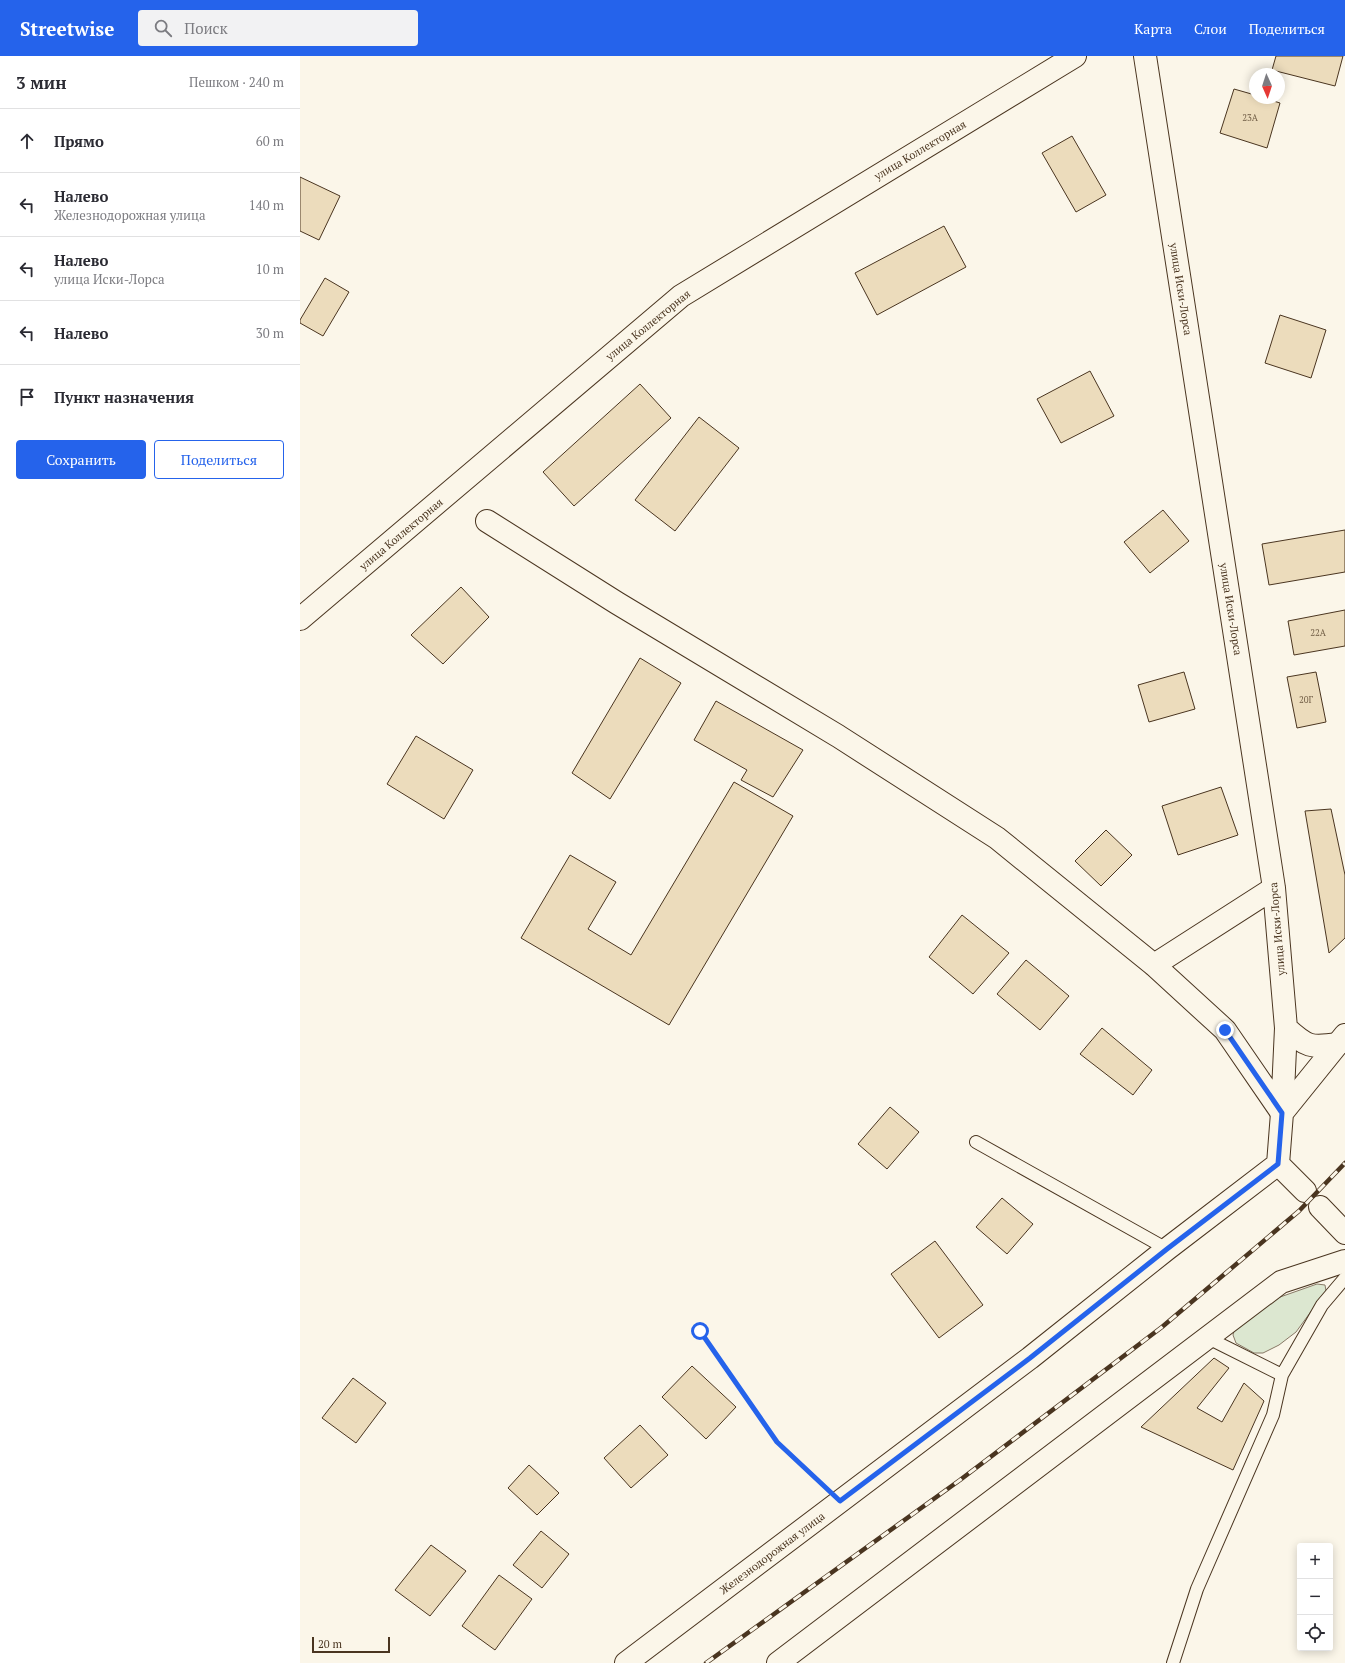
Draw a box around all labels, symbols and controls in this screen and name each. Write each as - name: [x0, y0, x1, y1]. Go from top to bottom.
- search box: [138, 10, 418, 46]
- text: Streetwise: [20, 16, 114, 41]
- icon: search: [152, 17, 174, 39]
- text: Поиск: [184, 18, 228, 38]
- text: Карта: [1134, 19, 1172, 38]
- text: Слои: [1194, 19, 1227, 38]
- text: Поделиться: [1249, 19, 1325, 38]
- north arrow: [1249, 68, 1285, 104]
- text: 3 мин: [16, 71, 66, 94]
- text: Пешком · 240 m: [189, 73, 284, 91]
- house number: 23А: [1242, 112, 1259, 124]
- street label: улица Коллекторная: [871, 117, 969, 183]
- icon: ahead: [16, 130, 38, 152]
- text: Прямо: [54, 131, 104, 151]
- text: 60 m: [256, 132, 284, 150]
- text: Налево: [54, 186, 108, 206]
- icon: left: [16, 194, 38, 216]
- text: 140 m: [249, 196, 284, 214]
- text: Железнодорожная улица: [54, 206, 206, 224]
- street label: улица Иски-Лорса: [1167, 241, 1195, 337]
- text: Налево: [54, 250, 108, 270]
- icon: left: [16, 258, 38, 280]
- text: 10 m: [256, 260, 284, 278]
- text: улица Иски-Лорса: [54, 270, 165, 288]
- street label: улица Коллекторная: [602, 287, 693, 364]
- icon: left: [16, 322, 38, 344]
- text: Налево: [54, 323, 108, 343]
- text: 30 m: [256, 324, 284, 342]
- icon: arrive: [16, 386, 38, 408]
- text: Пункт назначения: [54, 387, 194, 407]
- button: Сохранить: [16, 440, 146, 479]
- button: Поделиться: [154, 440, 284, 479]
- street label: улица Коллекторная: [356, 495, 446, 574]
- street label: улица Иски-Лорса: [1217, 561, 1245, 657]
- house number: 22А: [1310, 627, 1327, 639]
- house number: 20Г: [1299, 694, 1314, 706]
- street label: улица Иски-Лорса: [1266, 881, 1288, 977]
- route end: [1216, 1021, 1234, 1039]
- route start: [691, 1322, 709, 1340]
- street label: Железнодорожная улица: [717, 1509, 828, 1597]
- map controls: [1297, 1543, 1333, 1651]
- button: +: [1297, 1543, 1333, 1579]
- button: −: [1297, 1579, 1333, 1615]
- button: locate: [1297, 1615, 1333, 1651]
- scale bar: [312, 1635, 390, 1654]
- text: 20 m: [318, 1637, 342, 1651]

